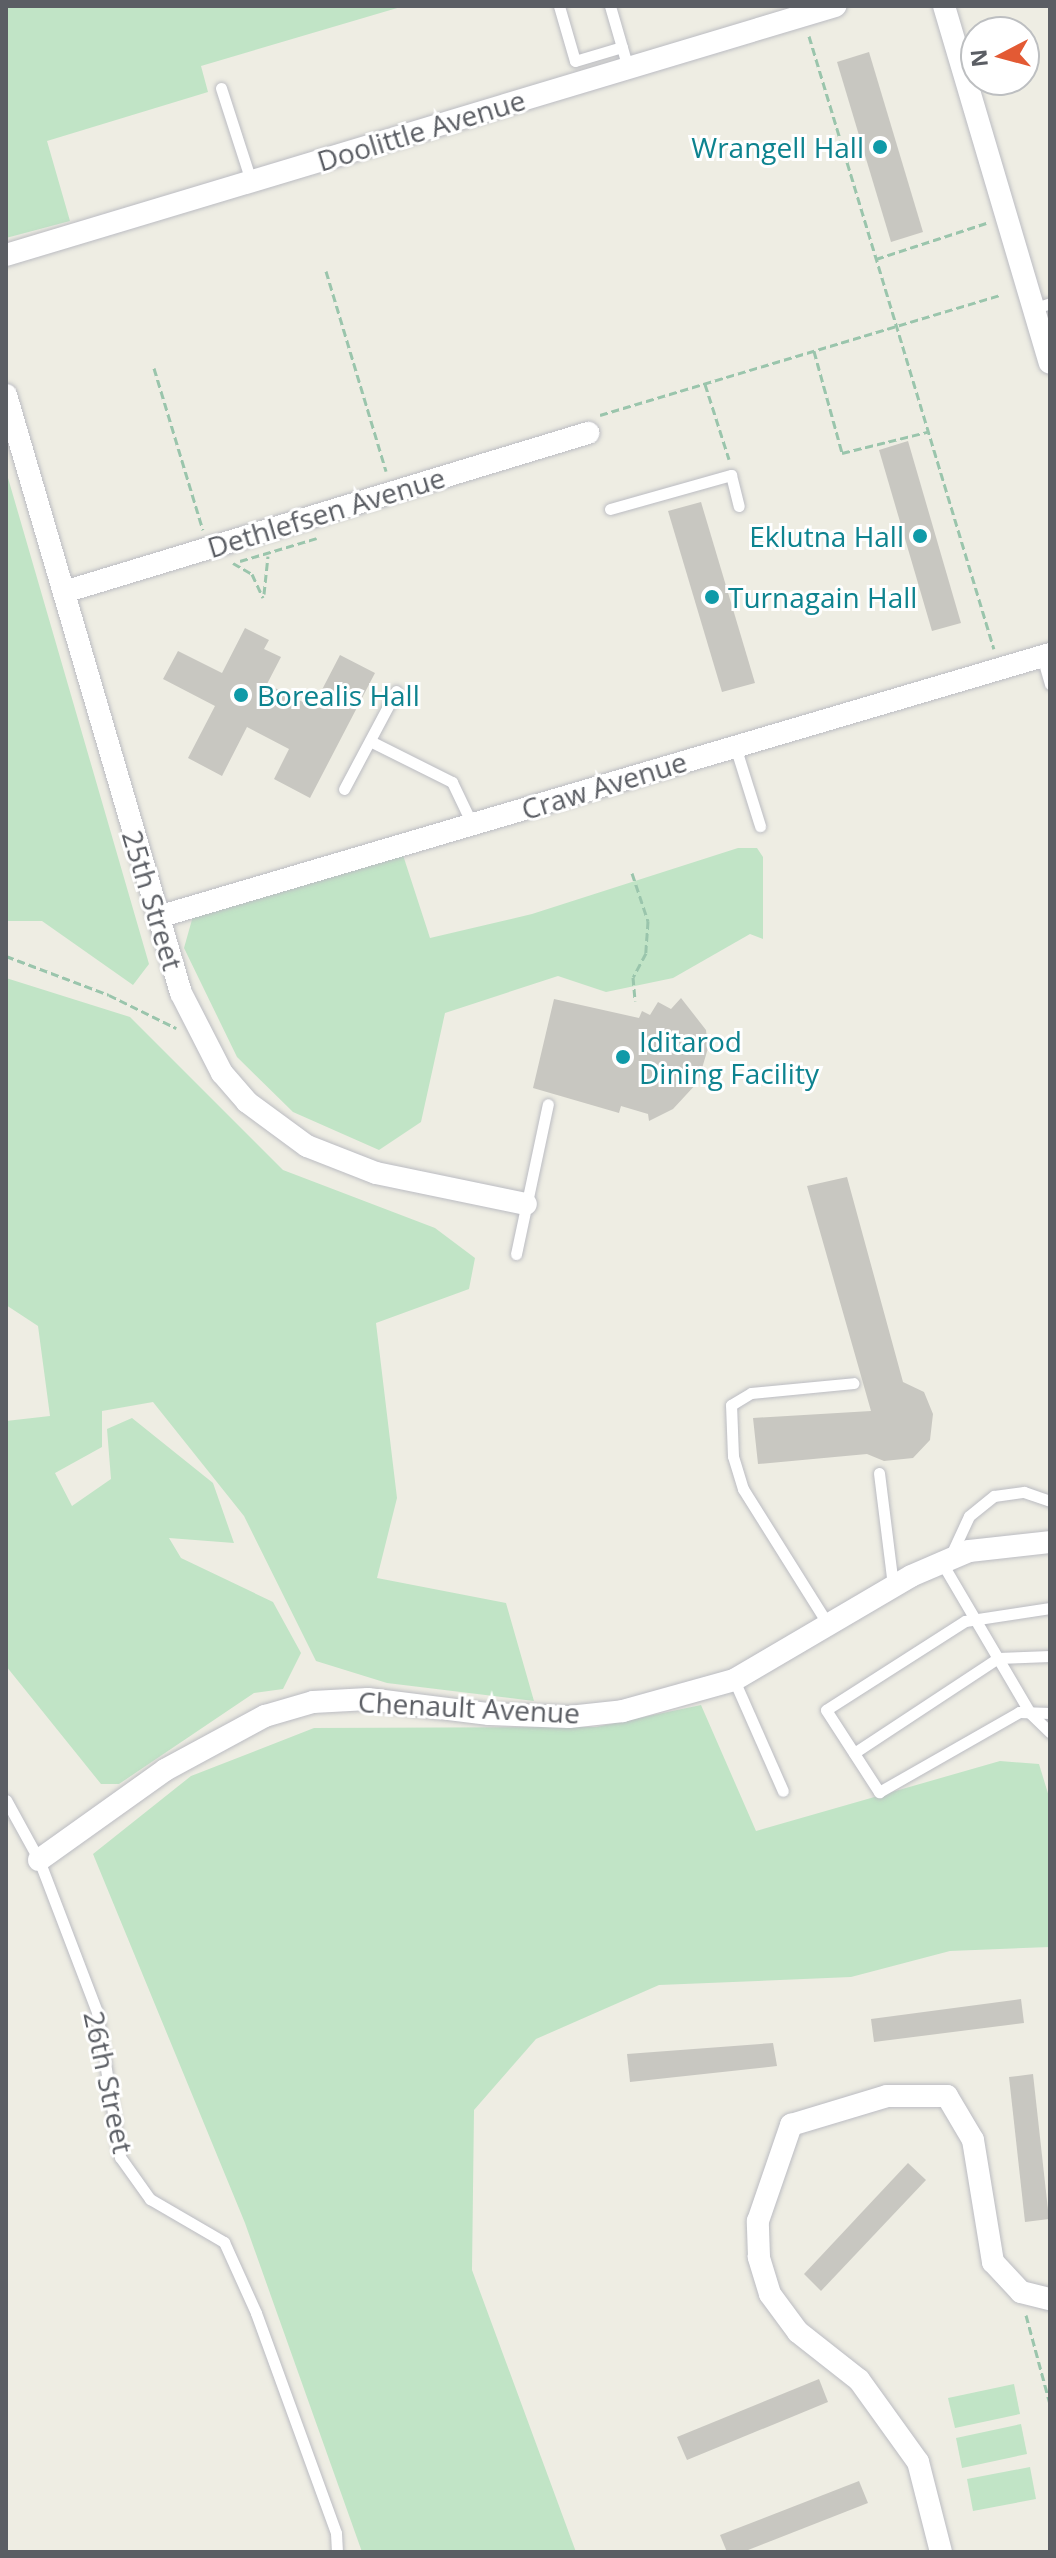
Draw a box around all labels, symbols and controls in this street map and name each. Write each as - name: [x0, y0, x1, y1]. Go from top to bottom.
- north arrow: [960, 16, 1040, 96]
- text: N: [962, 48, 994, 69]
- street label: Doolittle Avenue: [313, 82, 529, 178]
- place label: Wrangell Hall: [691, 130, 864, 164]
- marker: Wrangell Hall: [871, 138, 889, 156]
- street label: Dethlefsen Avenue: [203, 460, 449, 564]
- place label: Eklutna Hall: [749, 519, 904, 553]
- marker: Eklutna Hall: [911, 527, 929, 545]
- place label: Turnagain Hall: [728, 580, 917, 614]
- marker: Turnagain Hall: [703, 588, 721, 606]
- place label: Borealis Hall: [257, 678, 420, 712]
- marker: Borealis Hall: [232, 686, 250, 704]
- street label: Craw Avenue: [517, 744, 691, 826]
- street label: 25th Street: [116, 826, 190, 974]
- place label: Iditarod Dining Facility: [639, 1024, 819, 1090]
- marker: Iditarod Dining Facility: [614, 1048, 632, 1066]
- street label: Chenault Avenue: [357, 1684, 581, 1730]
- street label: 26th Street: [78, 2008, 140, 2156]

